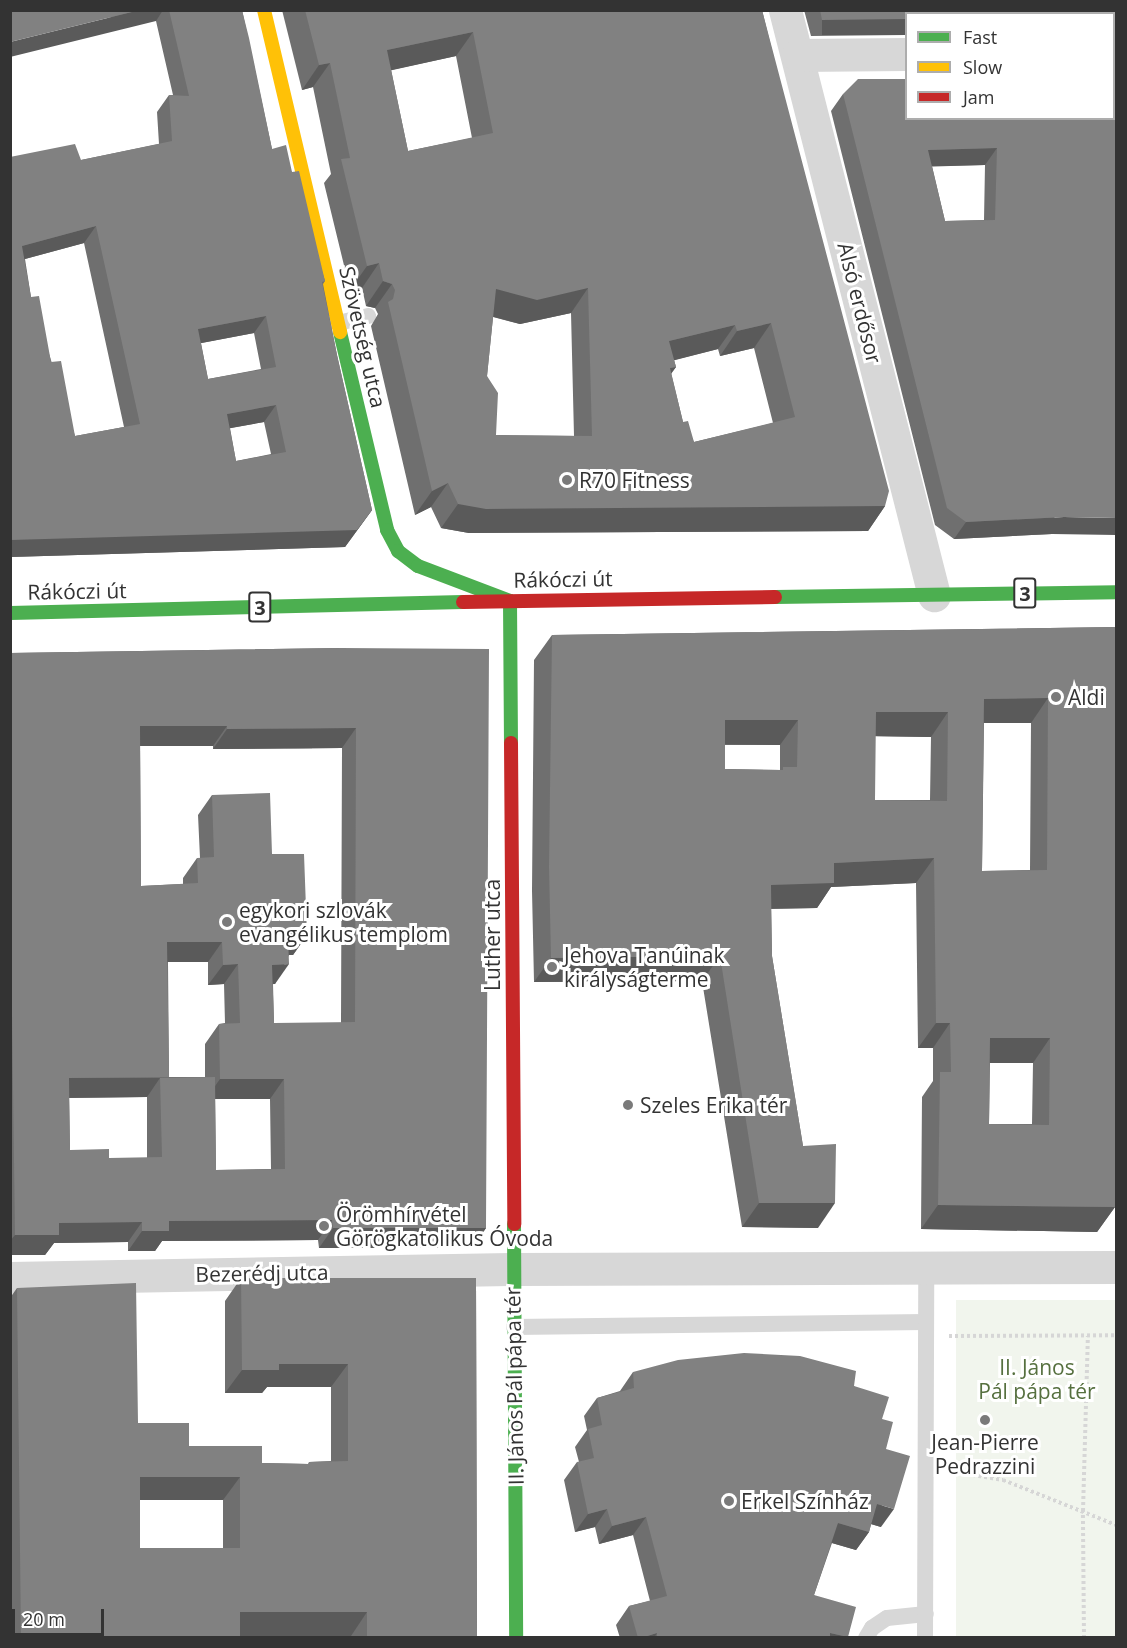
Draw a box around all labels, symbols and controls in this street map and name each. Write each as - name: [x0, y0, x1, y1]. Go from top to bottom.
- legend: [905, 12, 1115, 120]
- text: Fast: [963, 25, 997, 49]
- text: Slow: [963, 55, 1002, 79]
- text: Jam: [963, 85, 995, 109]
- street label: Alsó erdősor: [833, 240, 887, 366]
- street label: Szövetség utca: [334, 264, 392, 410]
- place label: R70 Fitness: [579, 467, 690, 493]
- marker: R70 Fitness: [560, 473, 574, 487]
- street label: Rákóczi út: [513, 566, 613, 592]
- road number: 3: [1013, 576, 1037, 610]
- street label: Rákóczi út: [27, 578, 127, 604]
- road number: 3: [248, 590, 272, 624]
- place label: Aldi: [1068, 684, 1105, 710]
- marker: Aldi: [1049, 690, 1063, 704]
- street label: Luther utca: [479, 879, 505, 991]
- place label: egykori szlovák evangélikus templom: [239, 897, 448, 947]
- marker: egykori szlovák evangélikus templom: [220, 915, 234, 929]
- place label: Jehova Tanúinak királyságterme: [564, 942, 724, 992]
- marker: Jehova Tanúinak királyságterme: [545, 960, 559, 974]
- place label: Szeles Erika tér: [640, 1092, 787, 1118]
- marker: Szeles Erika tér: [621, 1098, 635, 1112]
- place label: Örömhírvétel Görögkatolikus Óvoda: [336, 1201, 553, 1251]
- marker: Örömhírvétel Görögkatolikus Óvoda: [317, 1219, 331, 1233]
- street label: Bezerédj utca: [195, 1259, 329, 1287]
- street label: II. János Pál pápa tér: [500, 1287, 528, 1485]
- park label: II. János Pál pápa tér: [978, 1354, 1096, 1404]
- marker: Jean-Pierre Pedrazzini: [978, 1413, 992, 1427]
- place label: Jean-Pierre Pedrazzini: [931, 1429, 1039, 1479]
- place label: Erkel Színház: [741, 1488, 869, 1514]
- marker: Erkel Színház: [722, 1494, 736, 1508]
- scale bar: [15, 1597, 106, 1635]
- text: 20 m: [23, 1607, 65, 1631]

